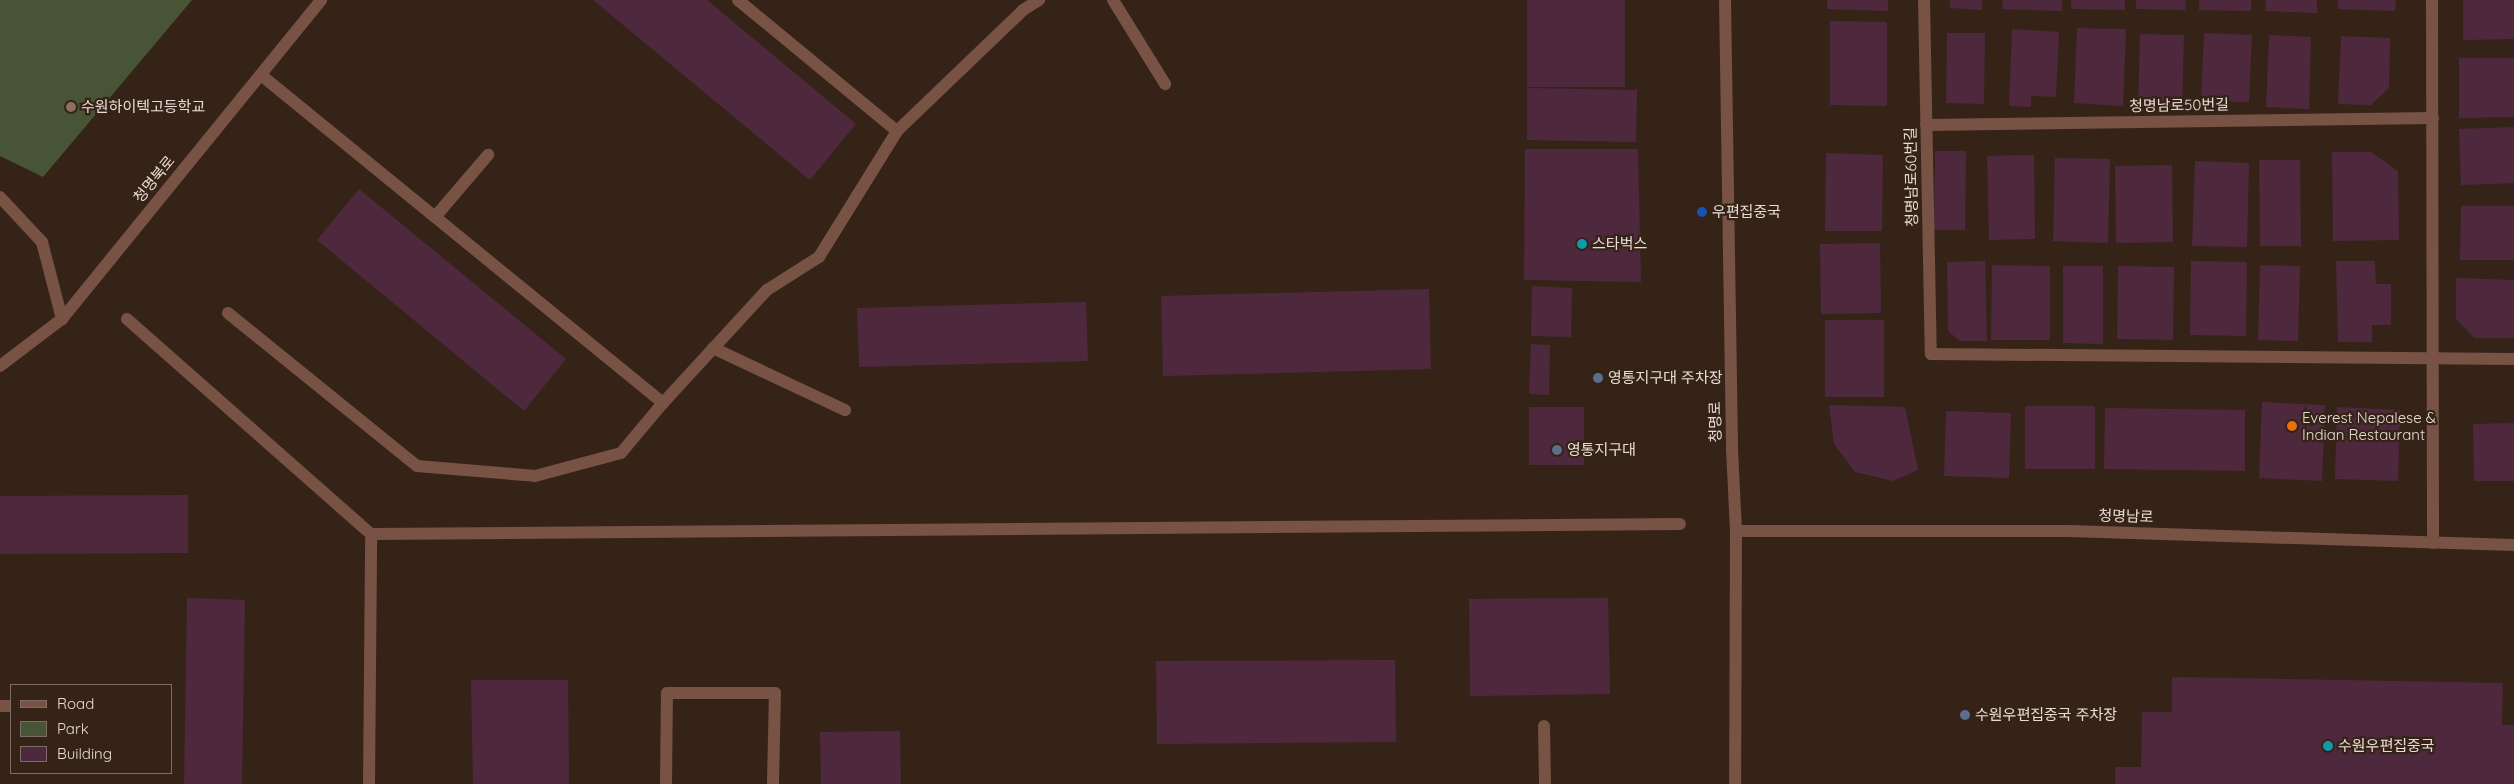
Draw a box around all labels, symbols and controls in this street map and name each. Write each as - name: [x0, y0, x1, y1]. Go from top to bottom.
- street label: 청명남로50번길: [2129, 95, 2229, 115]
- place label: 수원하이텍고등학교: [81, 98, 205, 116]
- marker: 수원하이텍고등학교: [65, 101, 77, 113]
- street label: 청명남로60번길: [1901, 127, 1921, 227]
- street label: 청명북로: [130, 152, 178, 206]
- place label: 우편집중국: [1712, 203, 1781, 221]
- marker: 우편집중국: [1696, 206, 1708, 218]
- place label: 스타벅스: [1592, 235, 1647, 253]
- marker: 스타벅스: [1576, 238, 1588, 250]
- place label: 영통지구대 주차장: [1608, 369, 1722, 387]
- marker: 영통지구대 주차장: [1592, 372, 1604, 384]
- street label: 청명로: [1706, 401, 1724, 443]
- place label: Everest Nepalese & Indian Restaurant: [2302, 408, 2436, 443]
- marker: Everest Nepalese & Indian Restaurant: [2286, 420, 2298, 432]
- place label: 영통지구대: [1567, 441, 1636, 459]
- marker: 영통지구대: [1551, 444, 1563, 456]
- street label: 청명남로: [2098, 506, 2154, 526]
- legend: [10, 684, 172, 774]
- text: Road: [57, 694, 94, 713]
- place label: 수원우편집중국 주차장: [1975, 706, 2117, 724]
- marker: 수원우편집중국 주차장: [1959, 709, 1971, 721]
- text: Park: [57, 719, 89, 738]
- place label: 수원우편집중국: [2338, 737, 2435, 755]
- marker: 수원우편집중국: [2322, 740, 2334, 752]
- text: Building: [57, 744, 112, 763]

